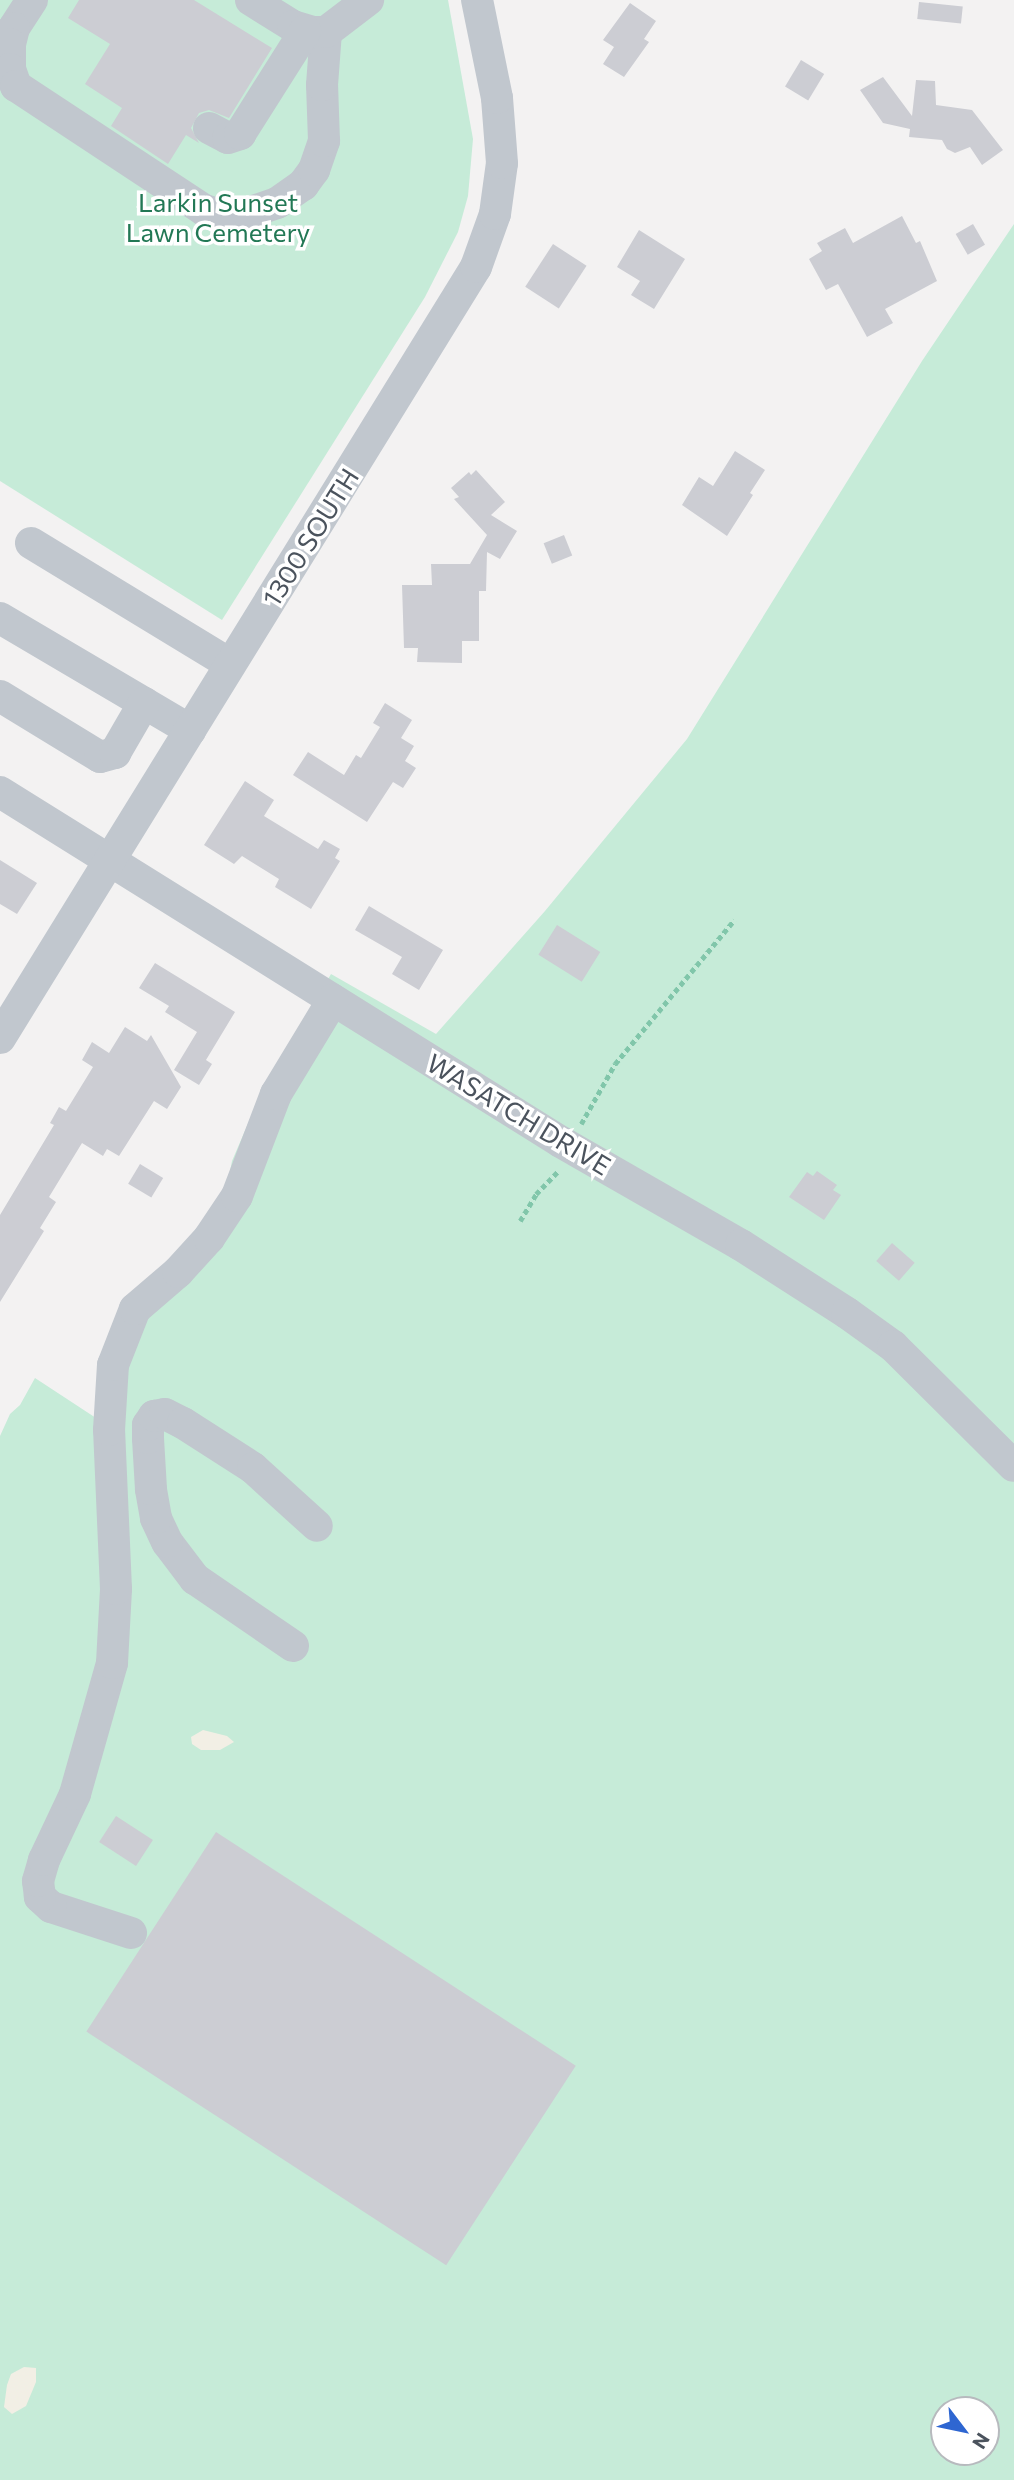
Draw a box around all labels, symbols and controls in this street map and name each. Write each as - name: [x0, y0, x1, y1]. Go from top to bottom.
- park label: Larkin Sunset Lawn Cemetery: [126, 186, 310, 248]
- street label: 1300 SOUTH: [255, 462, 365, 612]
- street label: WASATCH DRIVE: [422, 1047, 616, 1181]
- north arrow: [930, 2396, 1000, 2466]
- text: N: [968, 2429, 995, 2453]

